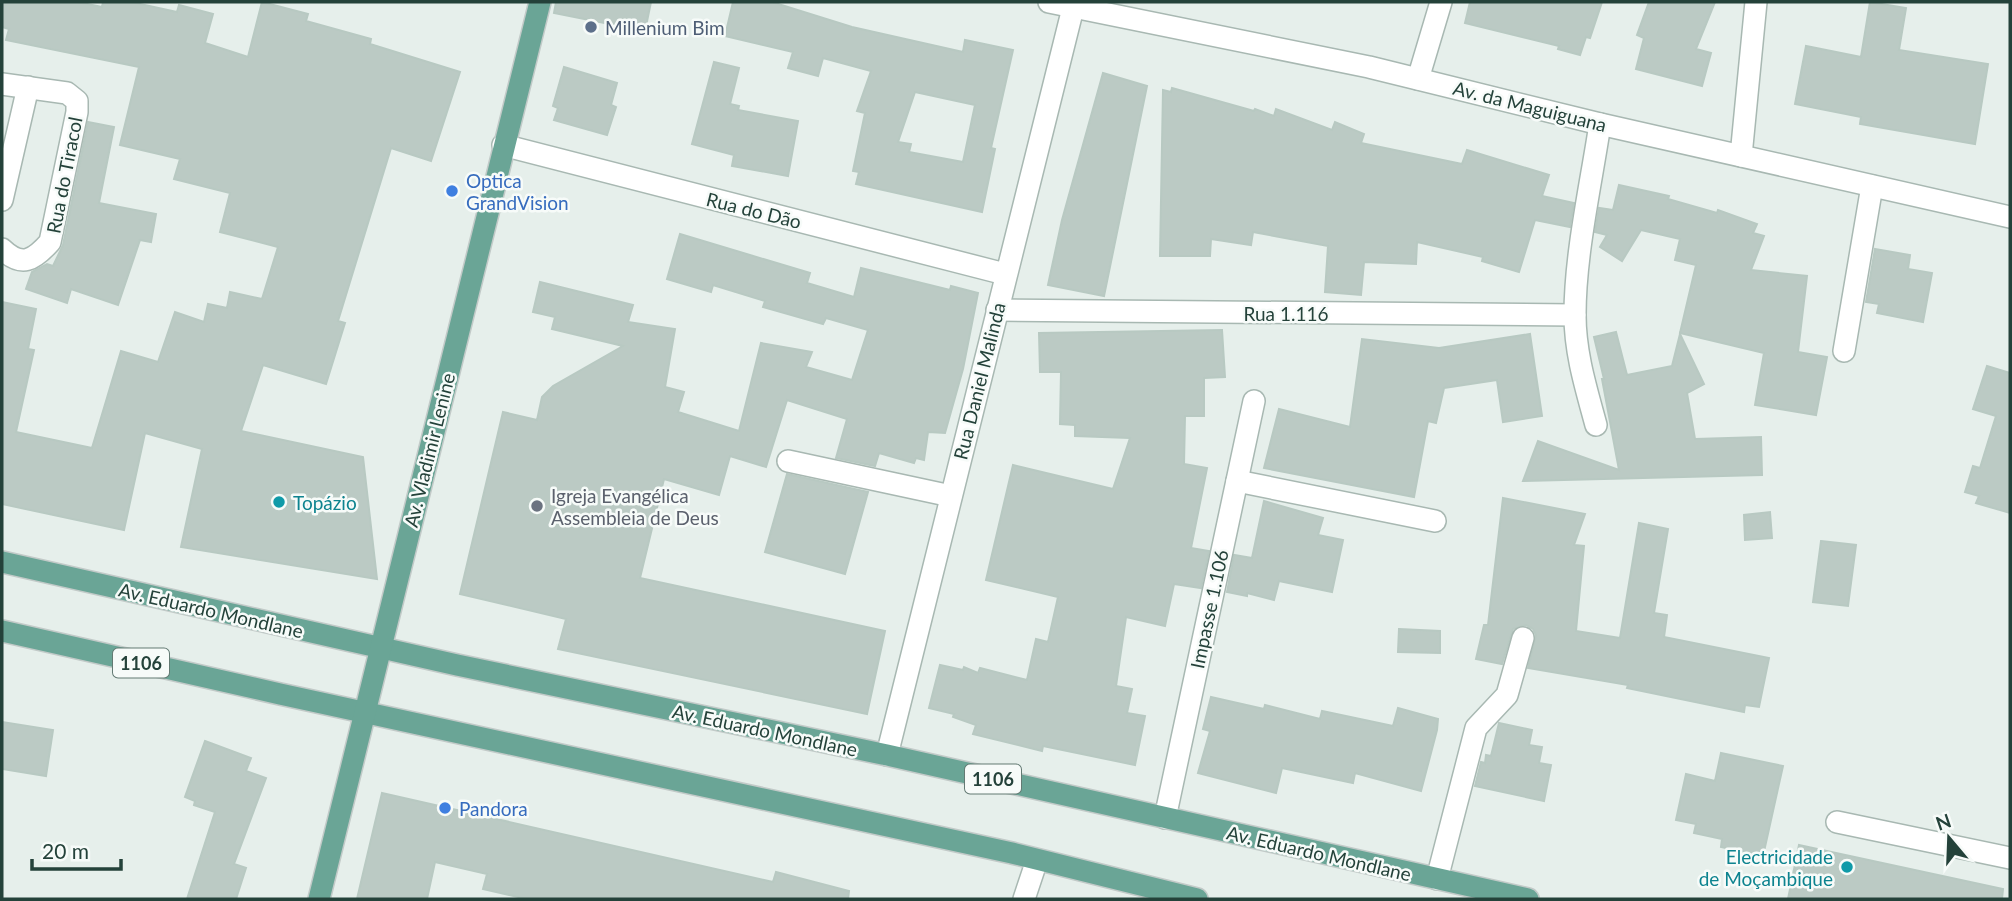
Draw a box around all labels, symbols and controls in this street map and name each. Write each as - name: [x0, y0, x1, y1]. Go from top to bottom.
- place label: Millenium Bim: [605, 16, 725, 39]
- marker: Millenium Bim: [583, 19, 599, 35]
- street label: Av. da Maguiguana: [1451, 76, 1609, 136]
- street label: Rua do Tiracol: [41, 115, 87, 235]
- place label: Optica GrandVision: [466, 169, 569, 214]
- marker: Optica GrandVision: [444, 183, 460, 199]
- street label: Rua do Dão: [704, 187, 804, 233]
- street label: Rua Daniel Malinda: [948, 300, 1010, 462]
- street label: Rua 1.116: [1244, 302, 1328, 325]
- street label: Av. Vladimir Lenine: [399, 370, 459, 530]
- place label: Igreja Evangélica Assembleia de Deus: [551, 484, 719, 529]
- place label: Topázio: [293, 491, 357, 514]
- marker: Topázio: [271, 494, 287, 510]
- marker: Igreja Evangélica Assembleia de Deus: [529, 498, 545, 514]
- street label: Impasse 1.106: [1185, 548, 1233, 670]
- street label: Av. Eduardo Mondlane: [117, 578, 305, 642]
- road number: 1106: [113, 648, 169, 678]
- street label: Av. Eduardo Mondlane: [670, 699, 860, 761]
- road number: 1106: [965, 764, 1021, 794]
- place label: Pandora: [459, 797, 528, 820]
- marker: Pandora: [437, 800, 453, 816]
- north arrow: [1914, 803, 1984, 873]
- text: N: [1933, 808, 1954, 835]
- street label: Av. Eduardo Mondlane: [1225, 821, 1413, 885]
- scale bar: [32, 828, 121, 872]
- text: 20 m: [42, 838, 89, 863]
- place label: Electricidade de Moçambique: [1699, 845, 1833, 890]
- marker: Electricidade de Moçambique: [1839, 859, 1855, 875]

